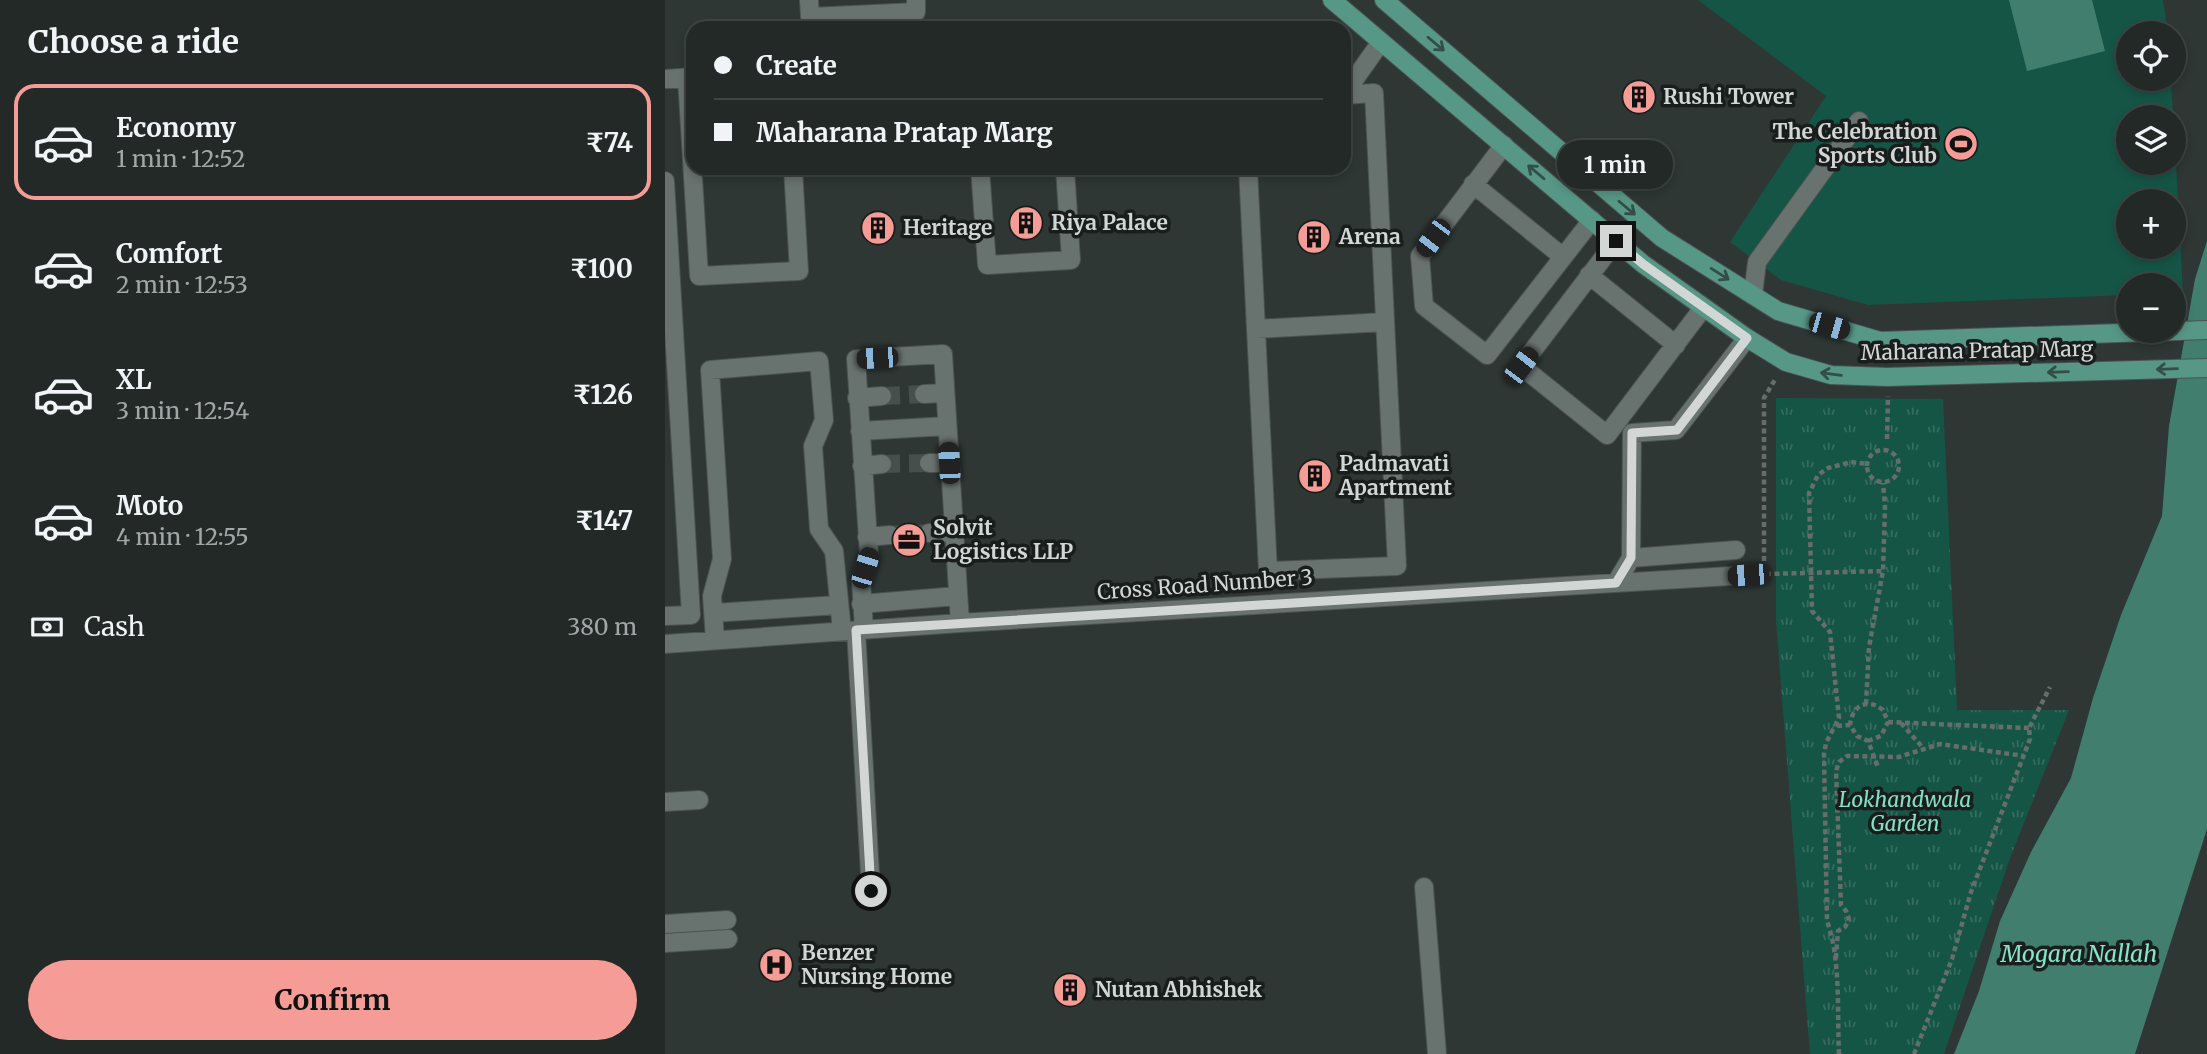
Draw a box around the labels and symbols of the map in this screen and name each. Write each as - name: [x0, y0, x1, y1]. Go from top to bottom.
- one-way arrow: [1426, 36, 1444, 52]
- building icon: Rushi Tower: [1620, 78, 1658, 116]
- place label: Rushi Tower: [1663, 83, 1794, 110]
- place label: The Celebration Sports Club: [1772, 118, 1937, 169]
- sports icon: The Celebration Sports Club: [1942, 125, 1980, 163]
- callout: 1 min: [1558, 140, 1674, 188]
- one-way arrow: [1527, 164, 1545, 180]
- one-way arrow: [1618, 200, 1636, 216]
- building icon: Riya Palace: [1007, 204, 1045, 242]
- building icon: Heritage: [859, 209, 897, 247]
- place label: Riya Palace: [1051, 209, 1168, 236]
- place label: Heritage: [903, 214, 992, 241]
- car: [1412, 215, 1455, 261]
- building icon: Arena: [1295, 218, 1333, 256]
- place label: Arena: [1338, 223, 1401, 250]
- route end: [1600, 225, 1632, 257]
- one-way arrow: [1710, 267, 1729, 281]
- car: [1806, 310, 1853, 342]
- street label: Maharana Pratap Marg: [1860, 335, 2094, 366]
- car: [1500, 343, 1543, 389]
- car: [856, 346, 899, 370]
- one-way arrow: [2155, 362, 2178, 376]
- one-way arrow: [2047, 366, 2070, 379]
- one-way arrow: [1820, 367, 1842, 380]
- car: [938, 441, 961, 485]
- place label: Padmavati Apartment: [1338, 450, 1453, 501]
- building icon: Padmavati Apartment: [1296, 457, 1334, 495]
- place label: Solvit Logistics LLP: [933, 514, 1073, 565]
- office icon: Solvit Logistics LLP: [890, 521, 928, 559]
- car: [849, 545, 882, 591]
- street label: Cross Road Number 3: [1096, 563, 1314, 606]
- car: [1727, 563, 1770, 587]
- park label: Lokhandwala Garden: [1839, 786, 1971, 837]
- route start: [855, 875, 887, 907]
- place label: Benzer Nursing Home: [801, 939, 952, 990]
- water label: Mogara Nallah: [2000, 939, 2157, 968]
- hospital icon: Benzer Nursing Home: [757, 946, 795, 984]
- building icon: Nutan Abhishek: [1051, 971, 1089, 1009]
- place label: Nutan Abhishek: [1095, 976, 1262, 1003]

